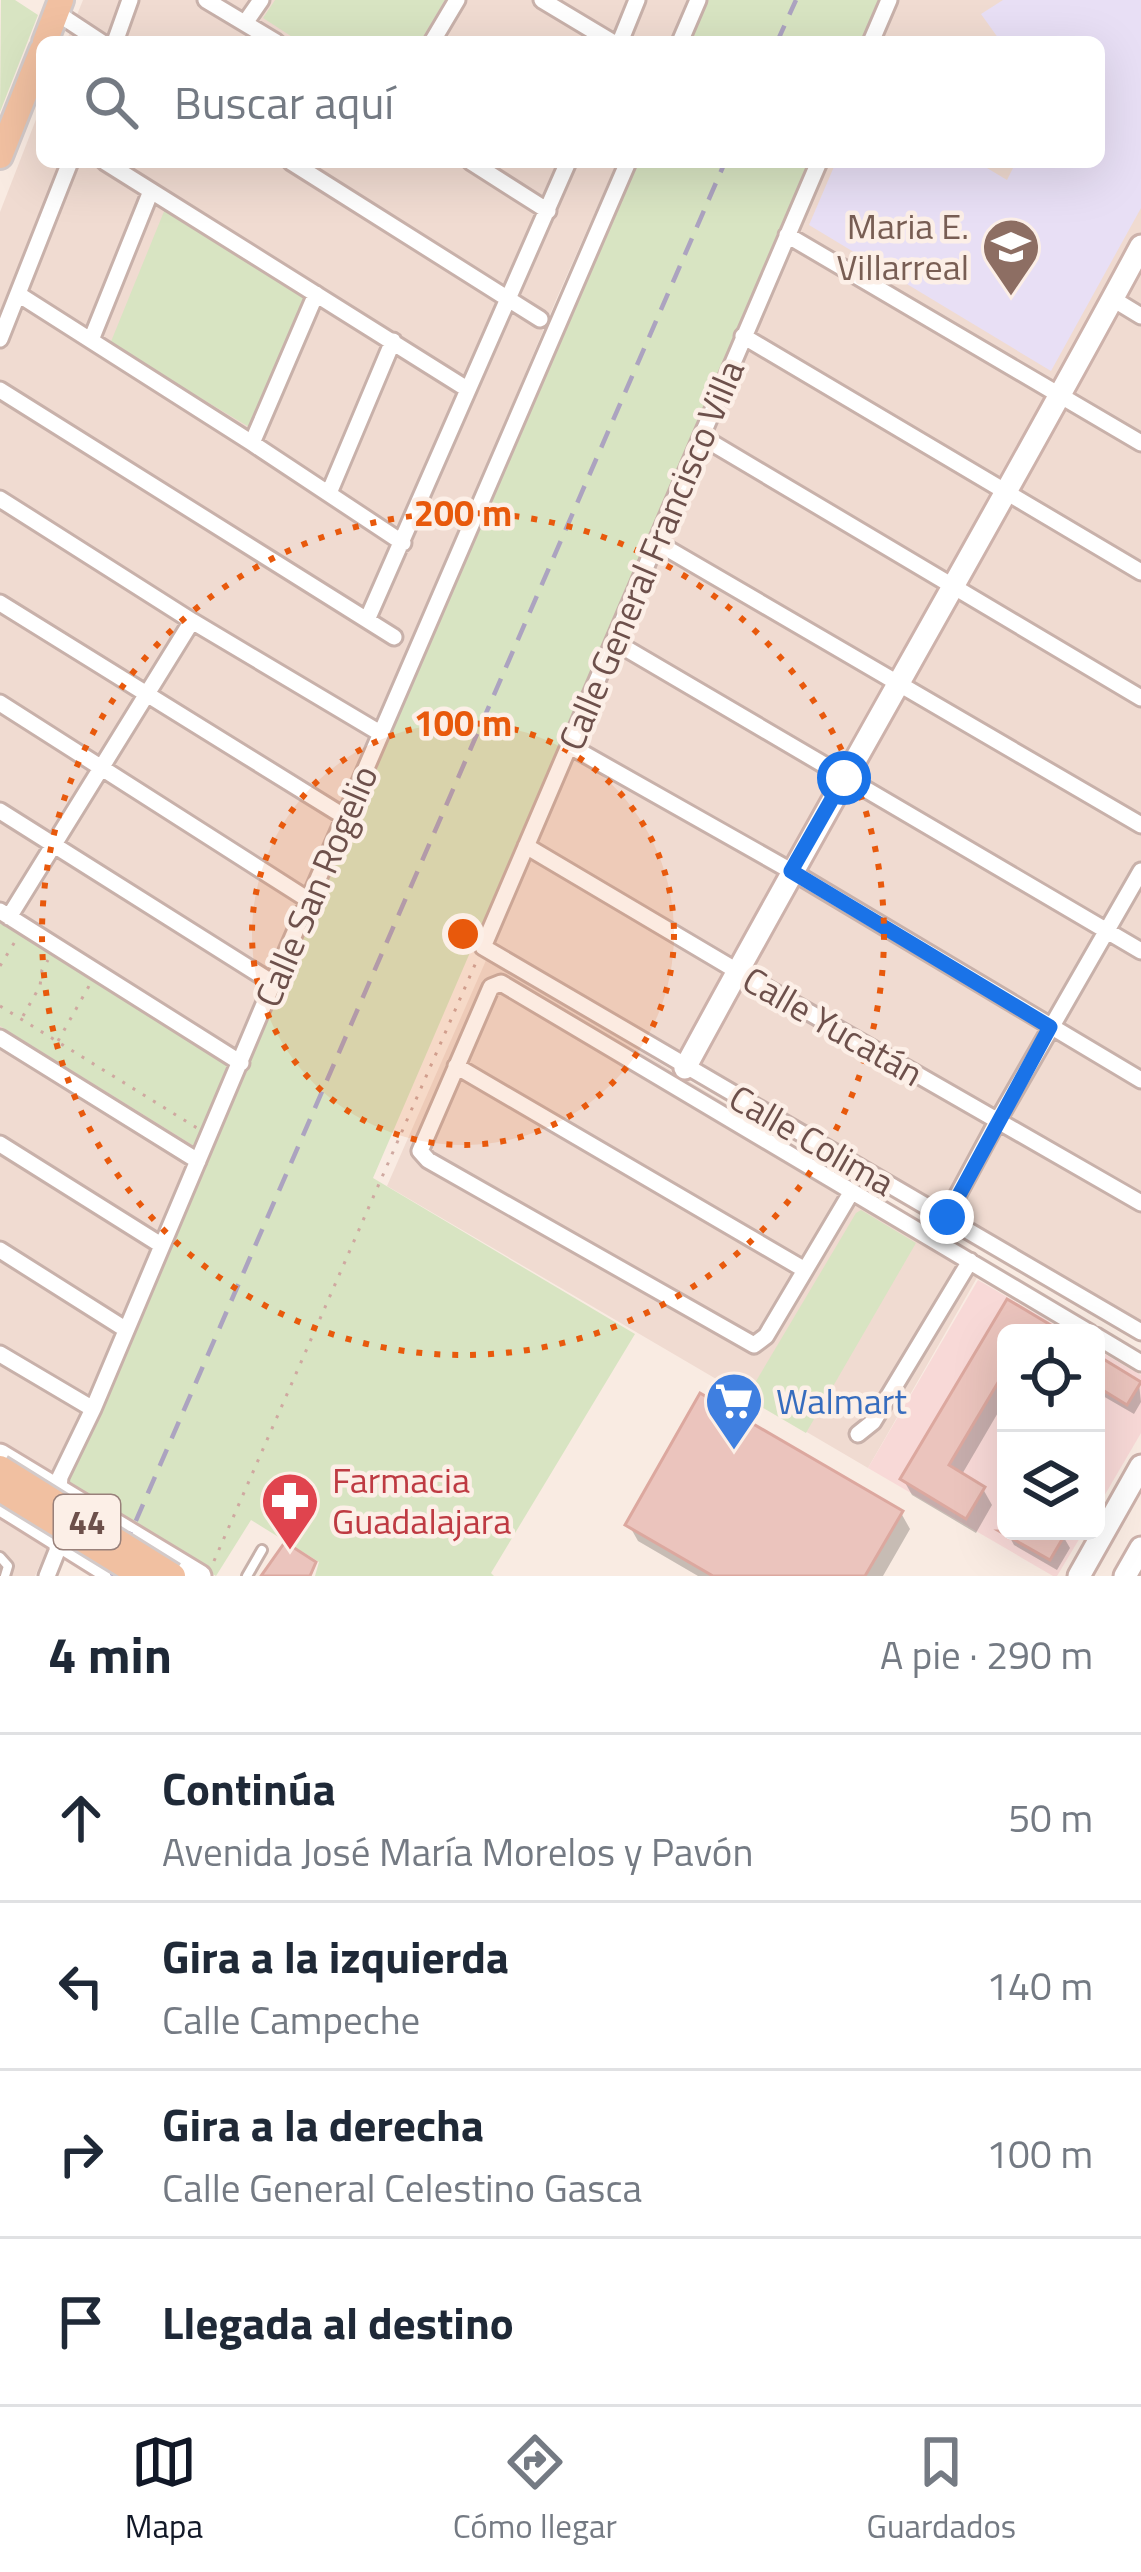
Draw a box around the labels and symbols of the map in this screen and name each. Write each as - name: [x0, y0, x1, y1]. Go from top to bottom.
- place label: Maria E. Villarreal: [836, 198, 969, 294]
- school or university icon: Maria E. Villarreal: [980, 216, 1042, 298]
- street label: Calle General Francisco Villa: [543, 351, 758, 758]
- text: 200 m: [414, 485, 512, 540]
- text: 100 m: [414, 695, 512, 750]
- route start: [817, 751, 871, 805]
- street label: Calle San Rogelio: [240, 756, 391, 1015]
- centre of rings: [442, 913, 484, 955]
- street label: Calle Yucatán: [733, 952, 934, 1099]
- street label: Calle Colima: [719, 1070, 905, 1209]
- route end: [920, 1190, 974, 1244]
- supermarket icon: Walmart: [703, 1370, 765, 1452]
- place label: Walmart: [776, 1373, 907, 1428]
- place label: Farmacia Guadalajara: [332, 1452, 511, 1548]
- pharmacy icon: Farmacia Guadalajara: [259, 1470, 321, 1552]
- road number: 44: [54, 1495, 120, 1549]

